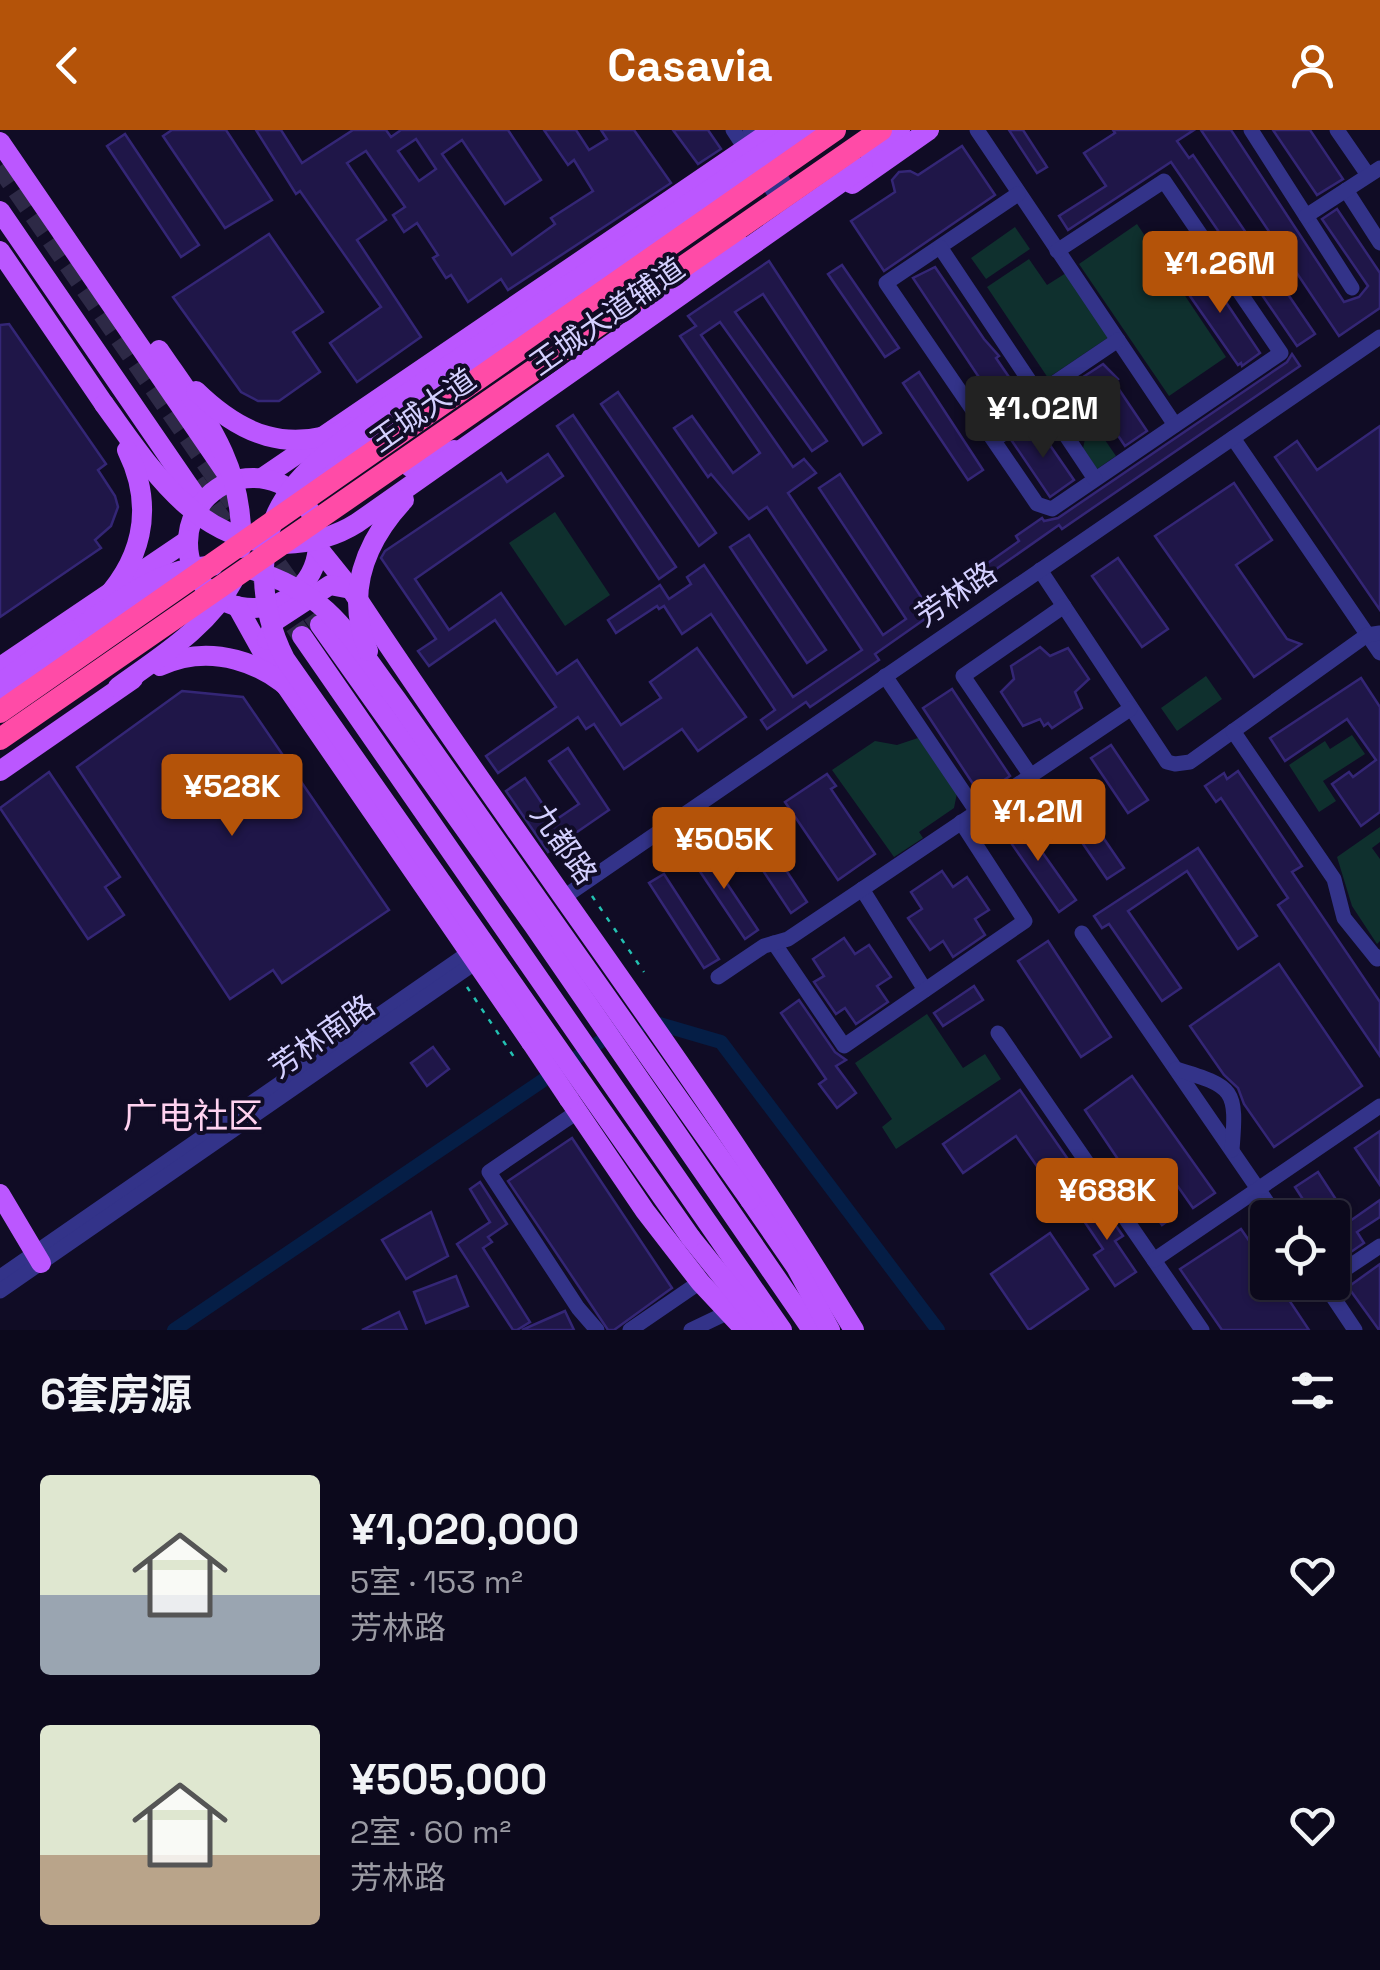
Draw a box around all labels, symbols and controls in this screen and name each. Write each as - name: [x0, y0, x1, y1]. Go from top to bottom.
- text: Casavia: [607, 37, 773, 94]
- icon: back: [40, 38, 95, 93]
- icon: person: [1285, 38, 1340, 93]
- pin: ¥1.26M: [1139, 231, 1301, 316]
- text: ¥1.26M: [1165, 243, 1275, 283]
- street label: 王城大道辅道: [522, 248, 692, 384]
- street label: 王城大道: [363, 360, 483, 460]
- pin: ¥1.02M: [962, 376, 1124, 461]
- text: ¥1.02M: [987, 388, 1099, 428]
- street label: 芳林路: [908, 553, 1004, 635]
- pin: ¥528K: [162, 754, 302, 839]
- text: ¥528K: [183, 766, 281, 806]
- pin: ¥1.2M: [968, 779, 1108, 864]
- text: ¥1.2M: [992, 791, 1084, 831]
- street label: 九都路: [522, 796, 606, 892]
- pin: ¥505K: [654, 807, 794, 892]
- text: ¥505K: [674, 819, 774, 859]
- street label: 芳林南路: [262, 986, 382, 1086]
- district label: 广电社区: [123, 1094, 263, 1138]
- pin: ¥688K: [1037, 1158, 1177, 1243]
- text: ¥688K: [1058, 1170, 1156, 1210]
- map controls: [1250, 1200, 1350, 1300]
- button: locate: [1250, 1200, 1350, 1300]
- icon: filters: [1285, 1363, 1340, 1418]
- text: 6套房源: [40, 1368, 192, 1421]
- text: ¥1,020,000: [350, 1503, 579, 1556]
- icon: home: [120, 1515, 240, 1635]
- icon: heart: [1285, 1548, 1340, 1603]
- text: 5室 · 153 m²: [350, 1562, 523, 1602]
- text: 芳林路: [350, 1608, 446, 1648]
- text: ¥505,000: [350, 1753, 547, 1806]
- icon: home: [120, 1765, 240, 1885]
- icon: heart: [1285, 1798, 1340, 1853]
- text: 2室 · 60 m²: [350, 1812, 511, 1852]
- text: 芳林路: [350, 1858, 446, 1898]

